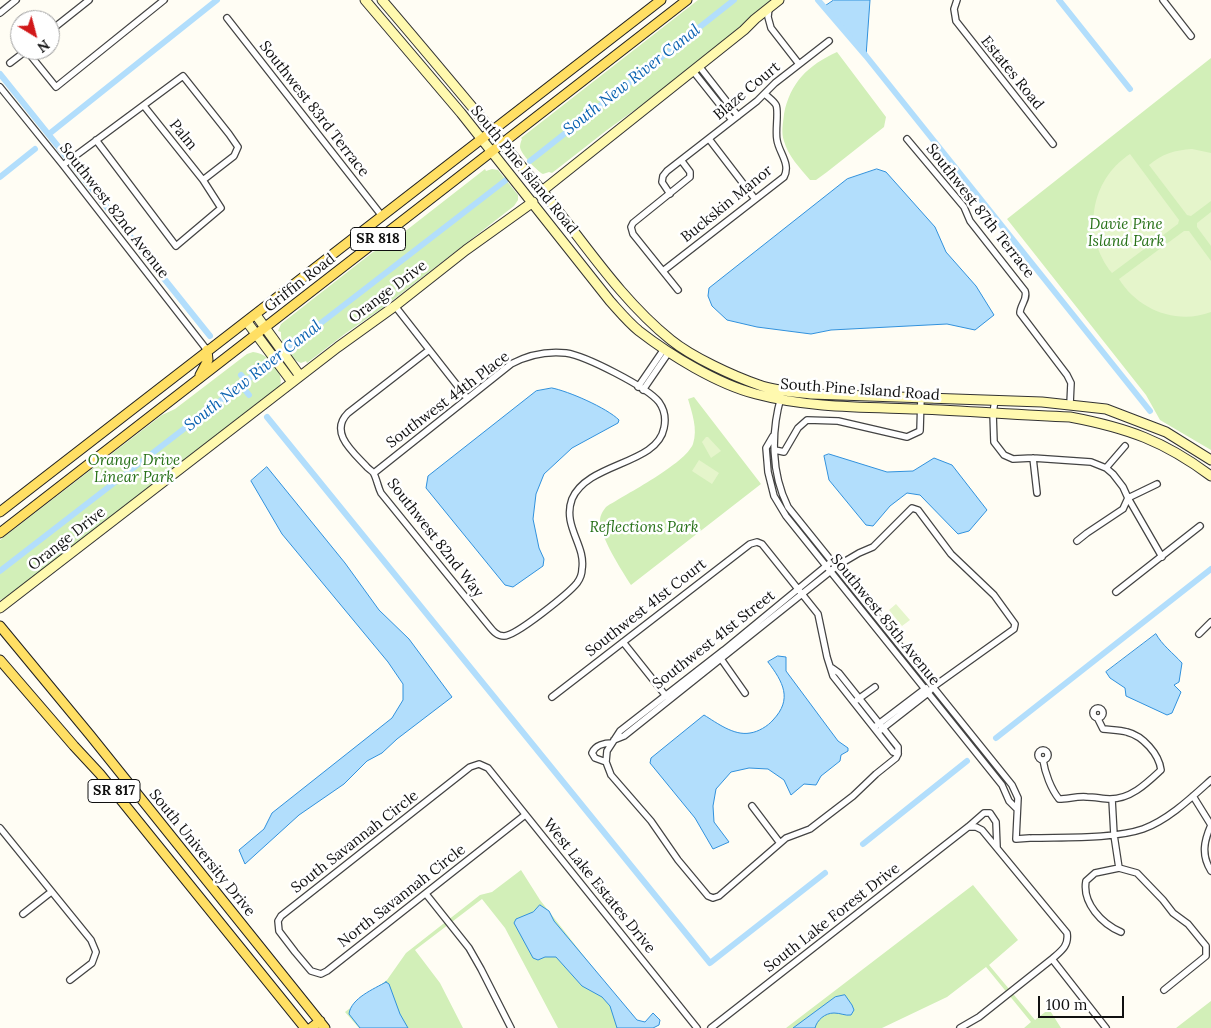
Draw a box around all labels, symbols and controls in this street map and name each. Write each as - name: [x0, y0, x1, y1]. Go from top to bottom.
- north arrow: [10, 10, 60, 60]
- water label: South New River Canal: [560, 21, 704, 139]
- street label: Estates Road: [977, 33, 1047, 113]
- text: N: [34, 36, 53, 57]
- street label: Southwest 83rd Terrace: [255, 38, 373, 180]
- street label: Blaze Court: [710, 58, 784, 124]
- street label: South Pine Island Road: [467, 102, 581, 238]
- street label: Palm: [165, 116, 201, 154]
- street label: Southwest 82nd Avenue: [55, 140, 173, 282]
- street label: Southwest 87th Terrace: [922, 140, 1038, 282]
- street label: Buckskin Manor: [678, 162, 776, 246]
- park label: Davie Pine Island Park: [1088, 216, 1164, 251]
- road number: SR 818: [350, 228, 406, 250]
- street label: Griffin Road: [261, 250, 339, 316]
- street label: Orange Drive: [345, 257, 431, 327]
- water label: South New River Canal: [181, 317, 325, 435]
- street label: Southwest 44th Place: [383, 348, 513, 452]
- street label: South Pine Island Road: [780, 375, 940, 405]
- park label: Orange Drive Linear Park: [88, 452, 180, 487]
- street label: Southwest 82nd Way: [383, 475, 487, 601]
- street label: Orange Drive: [25, 503, 109, 575]
- park label: Reflections Park: [589, 519, 699, 537]
- street label: Southwest 85th Avenue: [826, 551, 944, 689]
- street label: Southwest 41st Court: [582, 555, 710, 661]
- street label: Southwest 41st Street: [649, 587, 779, 693]
- road number: SR 817: [88, 779, 140, 802]
- street label: South University Drive: [145, 786, 259, 920]
- street label: South Savannah Circle: [288, 787, 422, 897]
- street label: West Lake Estates Drive: [539, 815, 659, 957]
- street label: North Savannah Circle: [335, 841, 469, 951]
- street label: South Lake Forest Drive: [761, 859, 903, 977]
- scale bar: [1041, 986, 1127, 1018]
- text: 100 m: [1046, 995, 1087, 1014]

